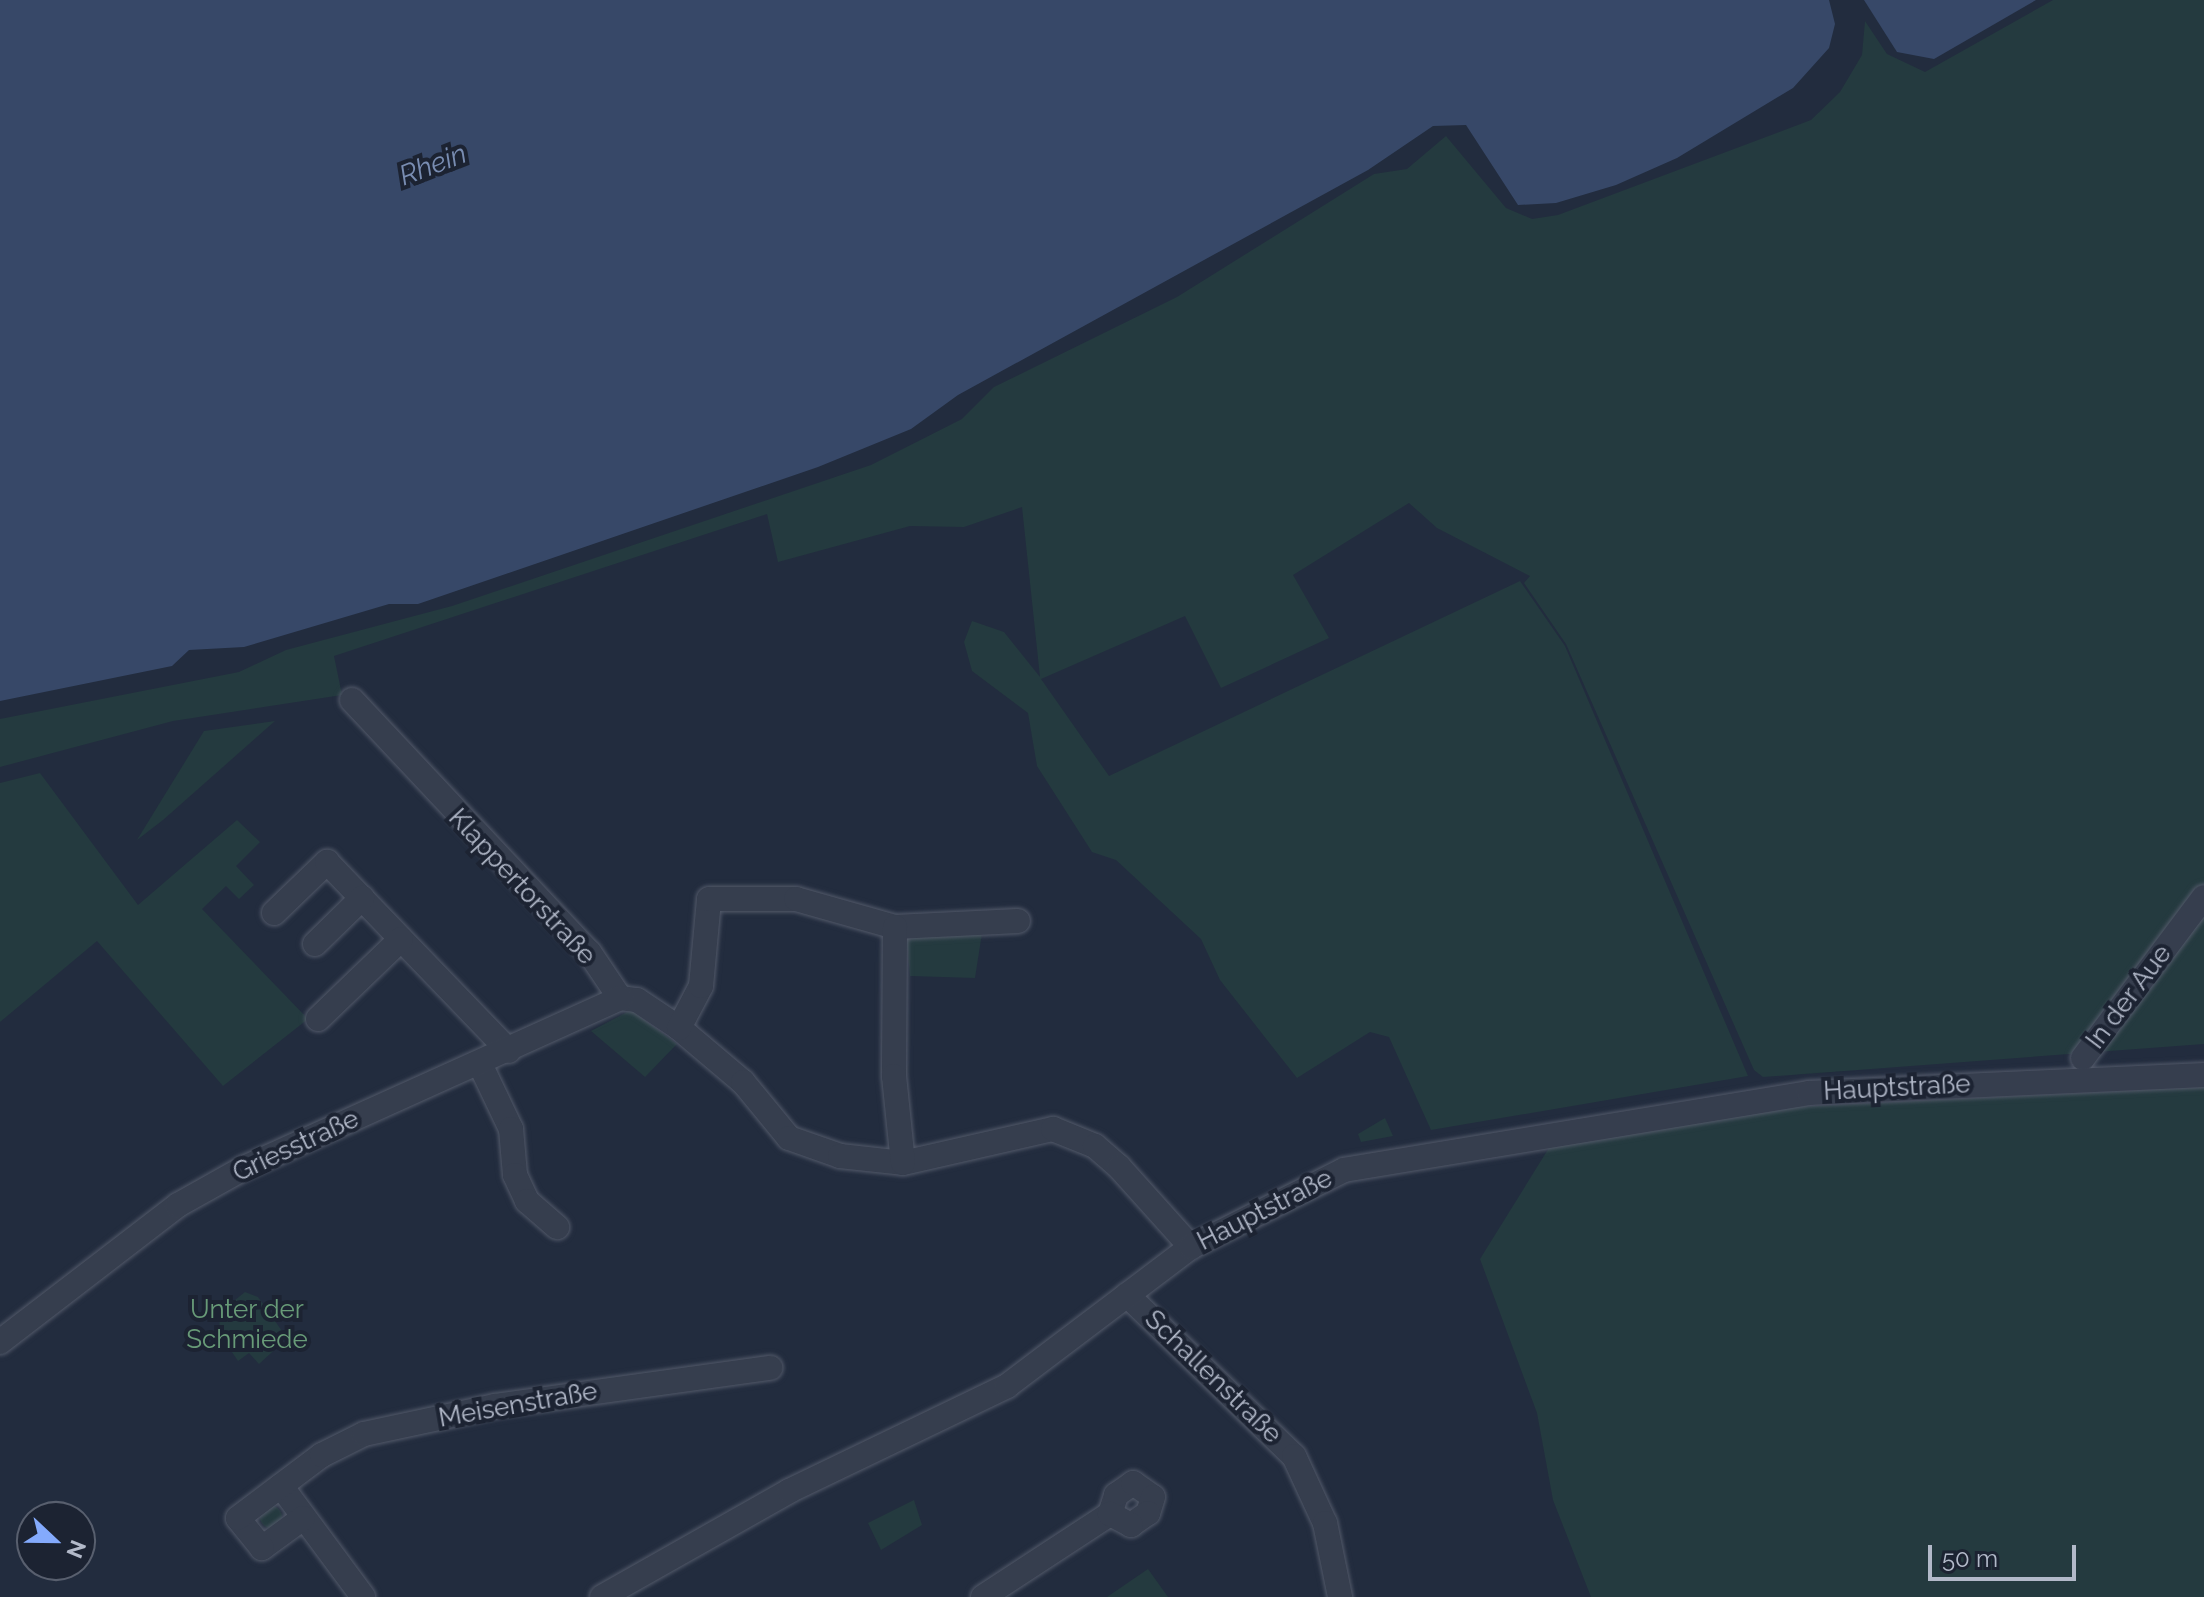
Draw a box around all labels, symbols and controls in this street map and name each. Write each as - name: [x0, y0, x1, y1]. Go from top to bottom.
- water label: Rhein: [394, 137, 472, 193]
- street label: Klappertorstraße: [442, 803, 602, 971]
- street label: In der Aue: [2079, 938, 2179, 1056]
- street label: Hauptstraße: [1823, 1069, 1971, 1107]
- street label: Griesstraße: [228, 1103, 364, 1189]
- street label: Hauptstraße: [1192, 1163, 1338, 1257]
- park label: Unter der Schmiede: [186, 1294, 308, 1356]
- street label: Schallenstraße: [1138, 1304, 1288, 1450]
- street label: Meisenstraße: [436, 1376, 600, 1434]
- north arrow: [16, 1501, 96, 1581]
- scale bar: [1932, 1529, 2080, 1579]
- text: N: [61, 1537, 92, 1562]
- text: 50 m: [1942, 1544, 1998, 1573]

